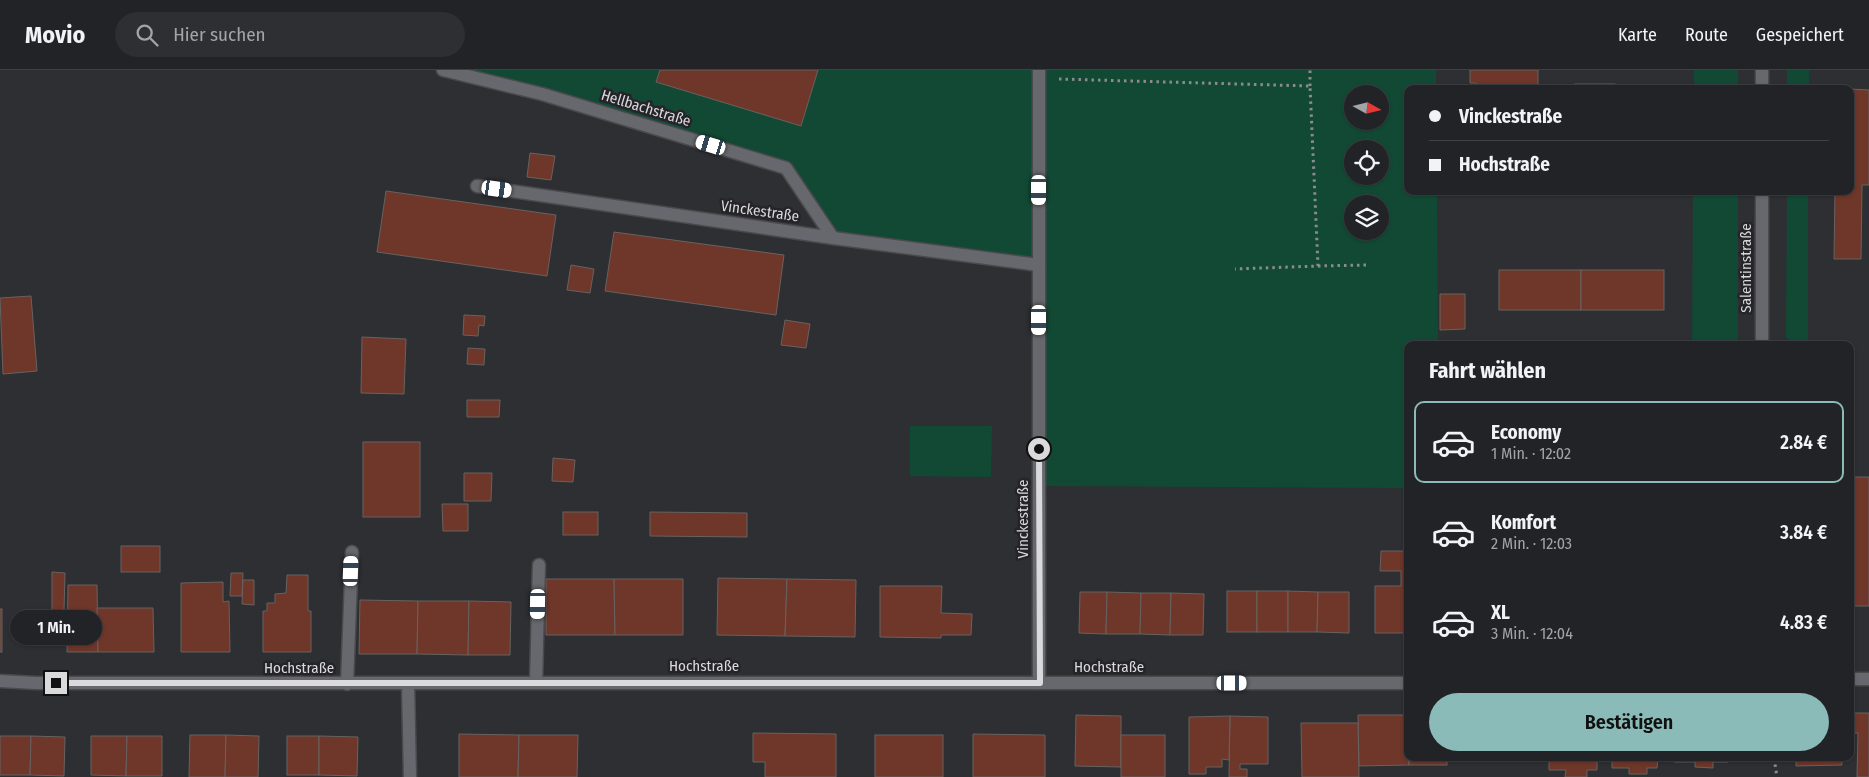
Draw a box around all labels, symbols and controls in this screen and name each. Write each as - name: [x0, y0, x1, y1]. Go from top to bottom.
- search box: [115, 12, 465, 57]
- text: Movio: [25, 21, 85, 49]
- icon: search: [133, 21, 161, 49]
- text: Hier suchen: [173, 23, 266, 46]
- text: Karte: [1618, 24, 1657, 46]
- text: Route: [1685, 24, 1728, 46]
- text: Gespeichert: [1756, 24, 1844, 46]
- north arrow: [1344, 85, 1389, 130]
- map controls: [1344, 85, 1389, 240]
- street label: Hellbachstraße: [599, 86, 693, 130]
- text: Vinckestraße: [1459, 105, 1562, 128]
- car: [694, 133, 727, 157]
- button: locate: [1344, 140, 1389, 185]
- text: Hochstraße: [1459, 153, 1550, 176]
- car: [1031, 175, 1046, 205]
- car: [481, 179, 512, 199]
- button: layers: [1344, 195, 1389, 240]
- street label: Vinckestraße: [720, 197, 800, 225]
- street label: Salentinstraße: [1737, 223, 1755, 313]
- car: [1031, 305, 1046, 335]
- text: Fahrt wählen: [1429, 357, 1546, 384]
- icon: car: [1431, 420, 1476, 465]
- text: Economy: [1491, 421, 1561, 444]
- text: 2.84 €: [1780, 431, 1827, 454]
- route start: [1028, 438, 1050, 460]
- text: 1 Min. · 12:02: [1491, 444, 1571, 463]
- street label: Vinckestraße: [1014, 480, 1032, 558]
- icon: car: [1431, 510, 1476, 555]
- text: Komfort: [1491, 511, 1556, 534]
- text: 3.84 €: [1780, 521, 1827, 544]
- text: 2 Min. · 12:03: [1491, 534, 1572, 553]
- car: [342, 556, 359, 586]
- car: [530, 589, 545, 619]
- icon: car: [1431, 600, 1476, 645]
- text: XL: [1491, 601, 1510, 624]
- callout: 1 Min.: [10, 610, 102, 646]
- text: 4.83 €: [1780, 611, 1827, 634]
- text: 1 Min.: [37, 618, 75, 637]
- text: 3 Min. · 12:04: [1491, 624, 1573, 643]
- street label: Hochstraße: [669, 657, 739, 675]
- street label: Hochstraße: [1074, 658, 1144, 676]
- street label: Hochstraße: [264, 659, 334, 677]
- route end: [45, 672, 67, 694]
- car: [1217, 676, 1247, 691]
- button: Bestätigen: [1429, 693, 1829, 751]

